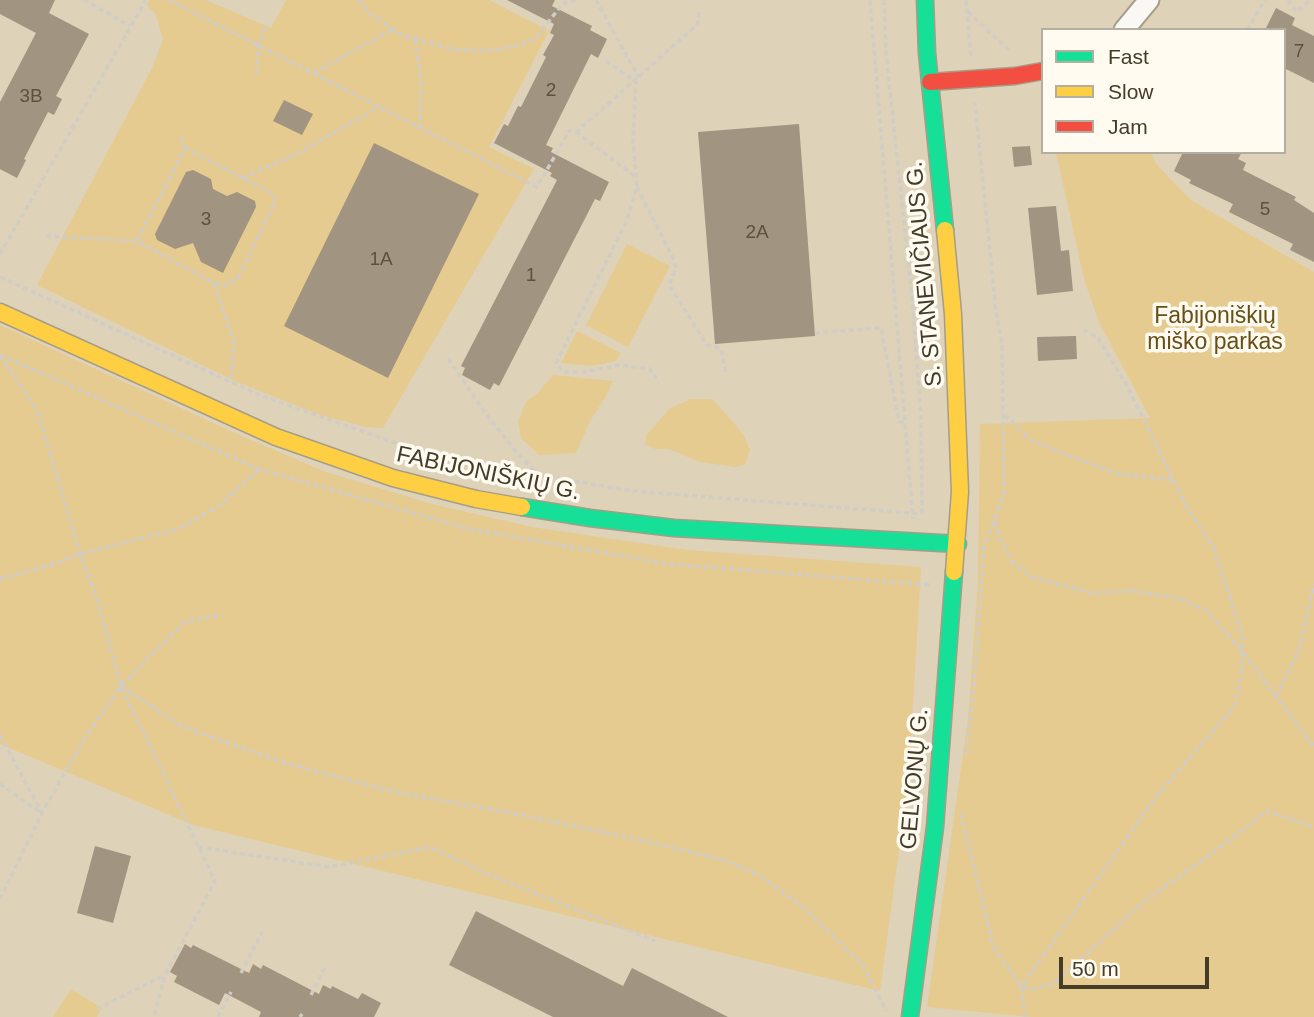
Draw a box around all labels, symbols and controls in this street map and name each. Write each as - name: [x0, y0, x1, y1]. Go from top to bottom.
- legend: [1041, 28, 1286, 154]
- house number: 7: [1294, 41, 1304, 63]
- text: Fast: [1108, 45, 1149, 68]
- house number: 2: [546, 80, 556, 102]
- text: Slow: [1108, 80, 1154, 103]
- house number: 3B: [19, 86, 43, 108]
- text: Jam: [1108, 115, 1148, 138]
- street label: S. STANEVIČIAUS G.: [901, 160, 949, 388]
- house number: 5: [1260, 199, 1270, 221]
- house number: 3: [201, 209, 211, 231]
- house number: 2A: [745, 222, 769, 244]
- house number: 1A: [369, 249, 393, 271]
- house number: 1: [526, 265, 536, 287]
- park label: Fabijoniškių miško parkas: [1147, 303, 1283, 357]
- street label: FABIJONIŠKIŲ G.: [394, 441, 582, 507]
- street label: GELVONŲ G.: [895, 707, 935, 851]
- scale bar: [1062, 944, 1212, 988]
- text: 50 m: [1072, 957, 1119, 980]

